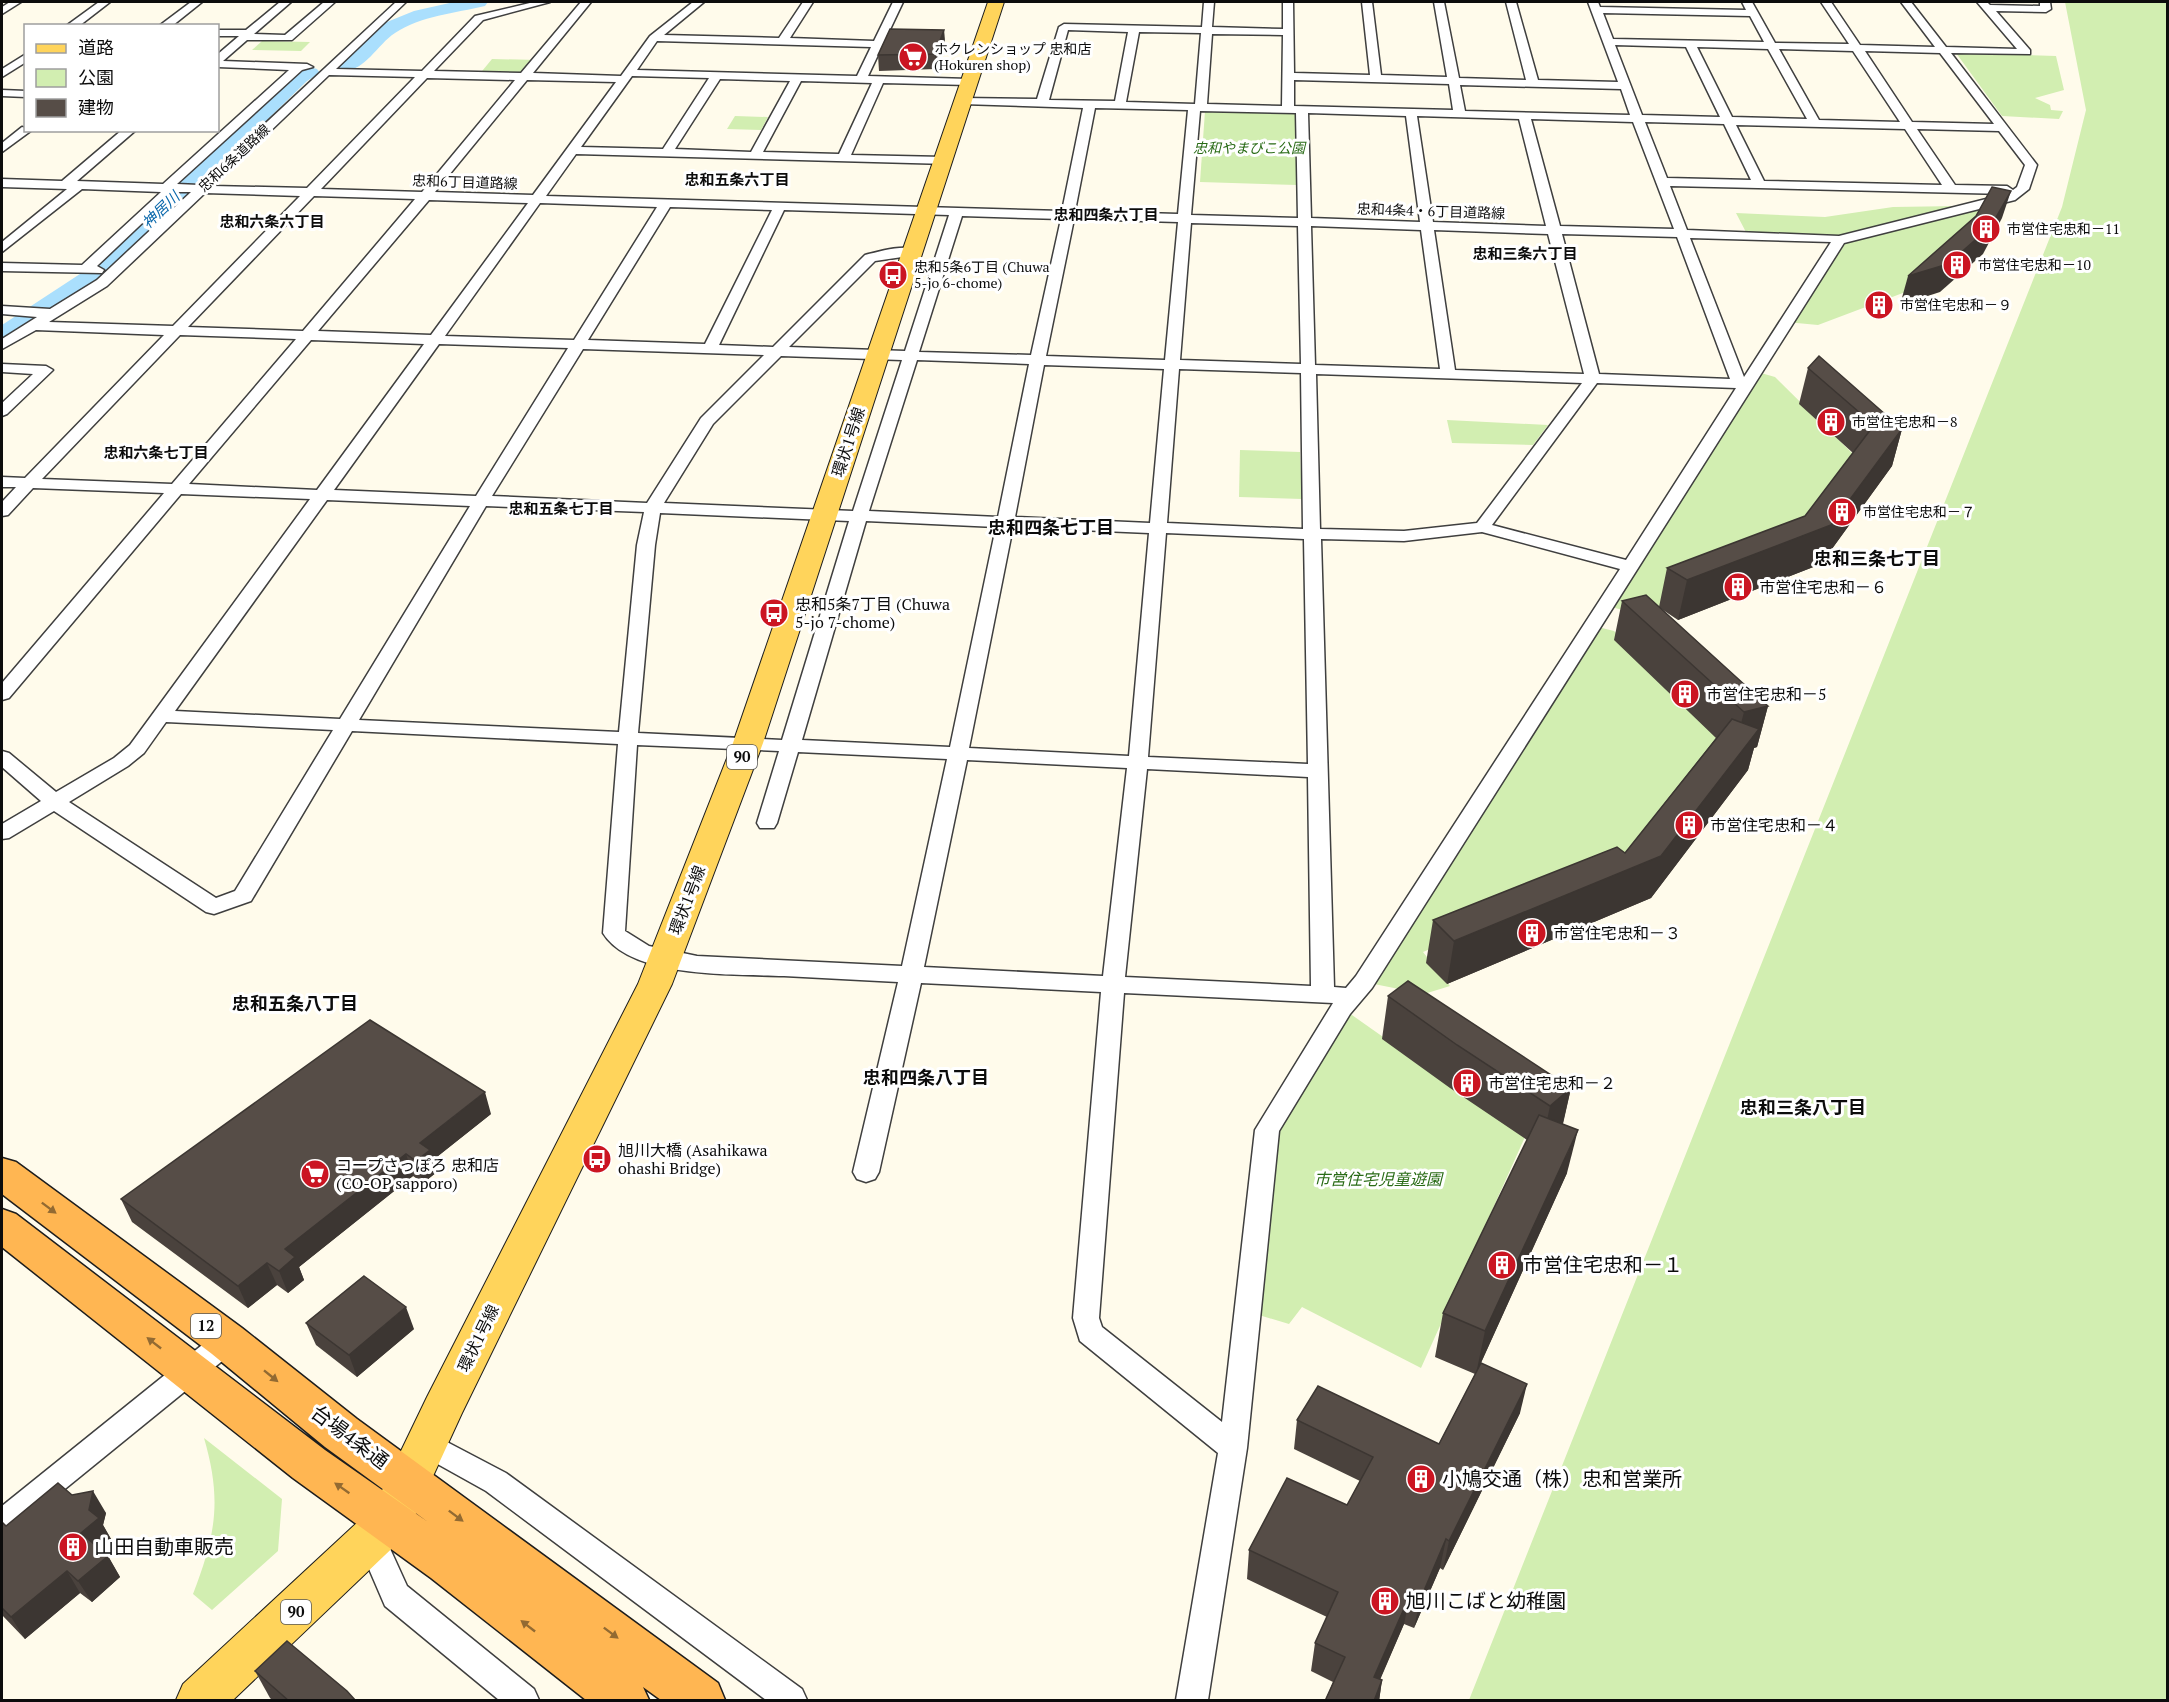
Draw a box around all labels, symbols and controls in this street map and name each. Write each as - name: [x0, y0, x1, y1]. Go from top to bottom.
- legend: [24, 24, 219, 132]
- text: 道路: [78, 35, 114, 59]
- place label: ホクレンショップ 忠和店 (Hokuren shop): [934, 39, 1091, 74]
- supermarket icon: ホクレンショップ 忠和店 (Hokuren shop): [897, 41, 929, 73]
- text: 公園: [78, 65, 114, 89]
- text: 建物: [78, 95, 114, 119]
- street label: 忠和6条道路線: [194, 119, 274, 196]
- park label: 忠和やまびこ公園: [1193, 138, 1307, 157]
- district label: 忠和五条六丁目: [684, 169, 790, 189]
- street label: 忠和6丁目道路線: [412, 170, 518, 193]
- water label: 神居川: [137, 185, 185, 232]
- street label: 忠和4条4・6丁目道路線: [1357, 198, 1505, 223]
- district label: 忠和四条六丁目: [1053, 204, 1159, 224]
- district label: 忠和六条六丁目: [219, 211, 325, 231]
- building icon: 市営住宅忠和－11: [1970, 213, 2002, 245]
- place label: 市営住宅忠和－11: [2007, 219, 2120, 238]
- district label: 忠和三条六丁目: [1472, 243, 1578, 263]
- building icon: 市営住宅忠和－10: [1941, 249, 1973, 281]
- place label: 市営住宅忠和－10: [1978, 255, 2091, 274]
- place label: 忠和5条6丁目 (Chuwa 5-jo 6-chome): [914, 257, 1050, 292]
- bus stop icon: 忠和5条6丁目 (Chuwa 5-jo 6-chome): [877, 259, 909, 291]
- building icon: 市営住宅忠和－９: [1863, 289, 1895, 321]
- place label: 市営住宅忠和－９: [1900, 295, 2012, 314]
- street label: 環状1号線: [826, 404, 870, 480]
- building icon: 市営住宅忠和－8: [1815, 406, 1847, 438]
- place label: 市営住宅忠和－8: [1852, 412, 1957, 431]
- district label: 忠和六条七丁目: [103, 442, 209, 462]
- building icon: 市営住宅忠和－７: [1826, 496, 1858, 528]
- district label: 忠和五条七丁目: [508, 498, 614, 518]
- place label: 市営住宅忠和－７: [1863, 502, 1975, 521]
- district label: 忠和四条七丁目: [988, 515, 1114, 539]
- district label: 忠和三条七丁目: [1814, 546, 1940, 570]
- building icon: 市営住宅忠和－６: [1722, 571, 1754, 603]
- place label: 市営住宅忠和－６: [1759, 576, 1887, 598]
- place label: 忠和5条7丁目 (Chuwa 5-jo 7-chome): [795, 593, 950, 633]
- bus stop icon: 忠和5条7丁目 (Chuwa 5-jo 7-chome): [758, 597, 790, 629]
- building icon: 市営住宅忠和－5: [1669, 678, 1701, 710]
- place label: 市営住宅忠和－5: [1706, 683, 1827, 705]
- road number: 90: [727, 745, 757, 769]
- building icon: 市営住宅忠和－４: [1673, 809, 1705, 841]
- place label: 市営住宅忠和－４: [1710, 814, 1838, 836]
- street label: 環状1号線: [664, 862, 710, 938]
- building icon: 市営住宅忠和－３: [1516, 917, 1548, 949]
- place label: 市営住宅忠和－３: [1553, 922, 1681, 944]
- district label: 忠和五条八丁目: [232, 991, 358, 1015]
- district label: 忠和四条八丁目: [863, 1065, 989, 1089]
- building icon: 市営住宅忠和－２: [1451, 1067, 1483, 1099]
- place label: 市営住宅忠和－２: [1488, 1072, 1616, 1094]
- district label: 忠和三条八丁目: [1740, 1095, 1866, 1119]
- place label: 旭川大橋 (Asahikawa ohashi Bridge): [618, 1139, 768, 1179]
- bus stop icon: 旭川大橋 (Asahikawa ohashi Bridge): [581, 1143, 613, 1175]
- place label: コープさっぽろ 忠和店 (CO-OP sapporo): [336, 1154, 499, 1194]
- supermarket icon: コープさっぽろ 忠和店 (CO-OP sapporo): [299, 1158, 331, 1190]
- park label: 市営住宅児童遊園: [1314, 1168, 1444, 1190]
- one-way arrow: [41, 1201, 56, 1213]
- building icon: 市営住宅忠和－１: [1486, 1249, 1518, 1281]
- place label: 市営住宅忠和－１: [1523, 1251, 1683, 1278]
- street label: 環状1号線: [452, 1301, 504, 1375]
- road number: 12: [191, 1314, 221, 1338]
- one-way arrow: [147, 1338, 162, 1350]
- one-way arrow: [263, 1370, 279, 1383]
- street label: 台場4条通: [306, 1399, 395, 1475]
- building icon: 小鳩交通（株）忠和営業所: [1405, 1463, 1437, 1495]
- place label: 小鳩交通（株）忠和営業所: [1442, 1465, 1682, 1492]
- one-way arrow: [335, 1482, 351, 1494]
- one-way arrow: [448, 1509, 463, 1521]
- building icon: 山田自動車販売: [57, 1531, 89, 1563]
- place label: 山田自動車販売: [94, 1533, 234, 1560]
- building icon: 旭川こばと幼稚園: [1369, 1585, 1401, 1617]
- place label: 旭川こばと幼稚園: [1406, 1587, 1566, 1614]
- road number: 90: [281, 1600, 311, 1624]
- one-way arrow: [521, 1620, 536, 1632]
- one-way arrow: [604, 1627, 619, 1639]

